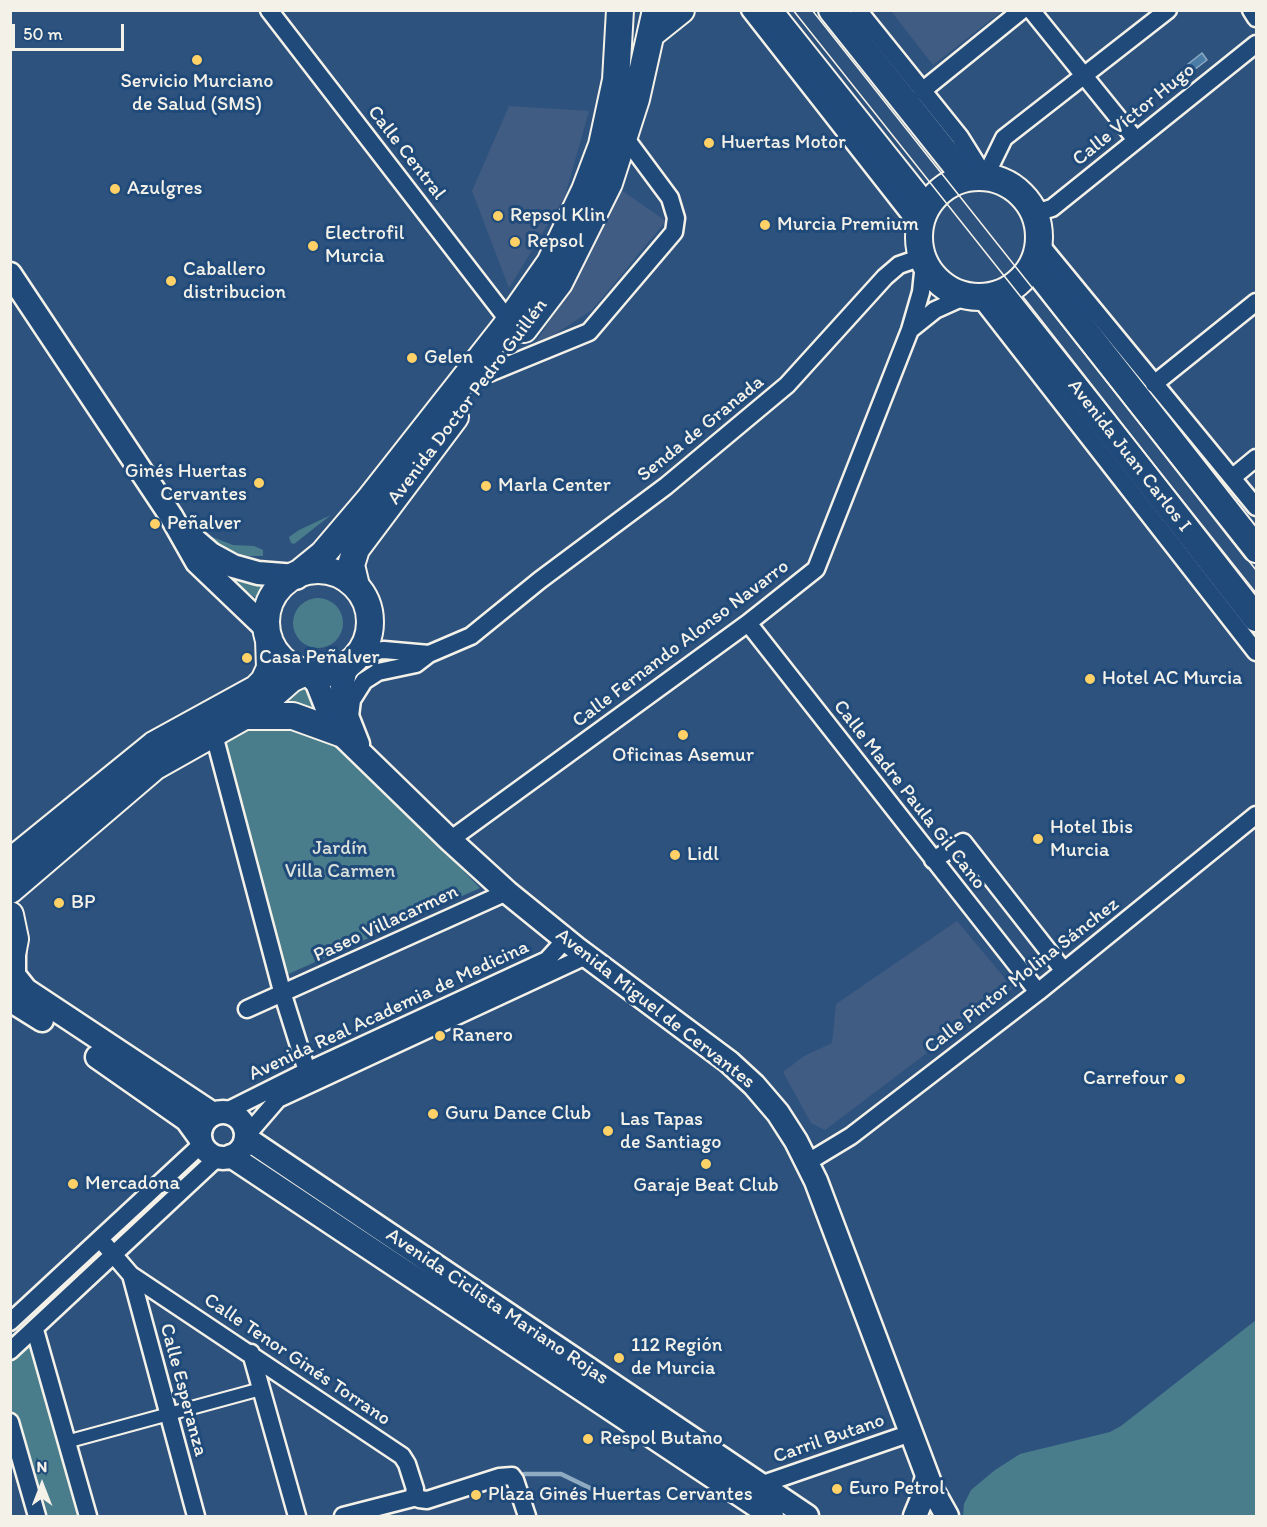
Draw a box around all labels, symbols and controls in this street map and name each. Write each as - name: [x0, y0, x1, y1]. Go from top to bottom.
- scale bar: [15, 12, 128, 50]
- text: 50 m: [23, 23, 63, 45]
- marker: Servicio Murciano de Salud (SMS): [190, 53, 204, 67]
- street label: Calle Víctor Hugo: [1068, 58, 1200, 172]
- place label: Servicio Murciano de Salud (SMS): [120, 70, 274, 117]
- street label: Calle Central: [362, 101, 450, 205]
- place label: Huertas Motor: [721, 131, 846, 155]
- marker: Huertas Motor: [702, 136, 716, 150]
- place label: Azulgres: [127, 177, 202, 201]
- marker: Azulgres: [108, 182, 122, 196]
- place label: Repsol Klin: [510, 204, 606, 228]
- marker: Repsol Klin: [491, 209, 505, 223]
- place label: Murcia Premium: [777, 213, 919, 237]
- marker: Murcia Premium: [758, 218, 772, 232]
- place label: Electrofil Murcia: [325, 222, 404, 269]
- place label: Repsol: [527, 230, 584, 254]
- marker: Repsol: [508, 235, 522, 249]
- marker: Electrofil Murcia: [306, 239, 320, 253]
- place label: Caballero distribucion: [183, 258, 286, 305]
- marker: Caballero distribucion: [164, 274, 178, 288]
- street label: Avenida Doctor Pedro Guillén: [383, 294, 553, 510]
- place label: Gelen: [424, 346, 473, 370]
- marker: Gelen: [405, 351, 419, 365]
- street label: Senda de Granada: [633, 371, 769, 487]
- street label: Avenida Juan Carlos I: [1062, 375, 1196, 537]
- place label: Ginés Huertas Cervantes: [125, 460, 247, 507]
- place label: Marla Center: [498, 474, 611, 498]
- marker: Ginés Huertas Cervantes: [252, 476, 266, 490]
- marker: Marla Center: [479, 479, 493, 493]
- place label: Peñalver: [167, 512, 241, 536]
- marker: Peñalver: [148, 517, 162, 531]
- street label: Calle Fernando Alonso Navarro: [568, 555, 794, 733]
- place label: Casa Peñalver: [259, 646, 380, 670]
- marker: Casa Peñalver: [240, 651, 254, 665]
- place label: Hotel AC Murcia: [1102, 667, 1242, 691]
- marker: Hotel AC Murcia: [1083, 672, 1097, 686]
- street label: Calle Madre Paula Gil Cano: [828, 695, 990, 895]
- marker: Oficinas Asemur: [676, 728, 690, 742]
- place label: Oficinas Asemur: [612, 744, 754, 768]
- place label: Hotel Ibis Murcia: [1050, 816, 1133, 863]
- marker: Hotel Ibis Murcia: [1031, 832, 1045, 846]
- park label: Jardín Villa Carmen: [285, 837, 395, 884]
- place label: Lidl: [687, 843, 719, 867]
- marker: Lidl: [668, 848, 682, 862]
- street label: Paseo Villacarmen: [310, 880, 462, 968]
- place label: BP: [71, 891, 95, 915]
- street label: Calle Pintor Molina Sánchez: [920, 893, 1124, 1059]
- marker: BP: [52, 896, 66, 910]
- street label: Avenida Miguel de Cervantes: [550, 924, 760, 1094]
- street label: Avenida Real Academia de Medicina: [245, 935, 533, 1087]
- place label: Ranero: [452, 1024, 513, 1048]
- marker: Ranero: [433, 1029, 447, 1043]
- place label: Carrefour: [1083, 1067, 1168, 1091]
- marker: Carrefour: [1173, 1072, 1187, 1086]
- place label: Guru Dance Club: [445, 1102, 591, 1126]
- marker: Guru Dance Club: [426, 1107, 440, 1121]
- place label: Las Tapas de Santiago: [620, 1108, 721, 1155]
- marker: Las Tapas de Santiago: [601, 1124, 615, 1138]
- marker: Garaje Beat Club: [699, 1157, 713, 1171]
- place label: Mercadona: [85, 1172, 180, 1196]
- place label: Garaje Beat Club: [633, 1174, 779, 1198]
- marker: Mercadona: [66, 1177, 80, 1191]
- street label: Avenida Ciclista Mariano Rojas: [381, 1223, 613, 1391]
- street label: Calle Tenor Ginés Torrano: [199, 1288, 395, 1432]
- street label: Calle Esperanza: [154, 1321, 212, 1459]
- place label: 112 Región de Murcia: [631, 1334, 722, 1381]
- marker: 112 Región de Murcia: [612, 1351, 626, 1365]
- street label: Carril Butano: [770, 1409, 888, 1469]
- place label: Respol Butano: [600, 1427, 723, 1451]
- marker: Respol Butano: [581, 1432, 595, 1446]
- north arrow: [12, 1455, 72, 1515]
- text: N: [37, 1457, 47, 1476]
- place label: Euro Petrol: [849, 1477, 945, 1501]
- marker: Euro Petrol: [830, 1482, 844, 1496]
- place label: Plaza Ginés Huertas Cervantes: [488, 1483, 753, 1507]
- marker: Plaza Ginés Huertas Cervantes: [469, 1488, 483, 1502]

